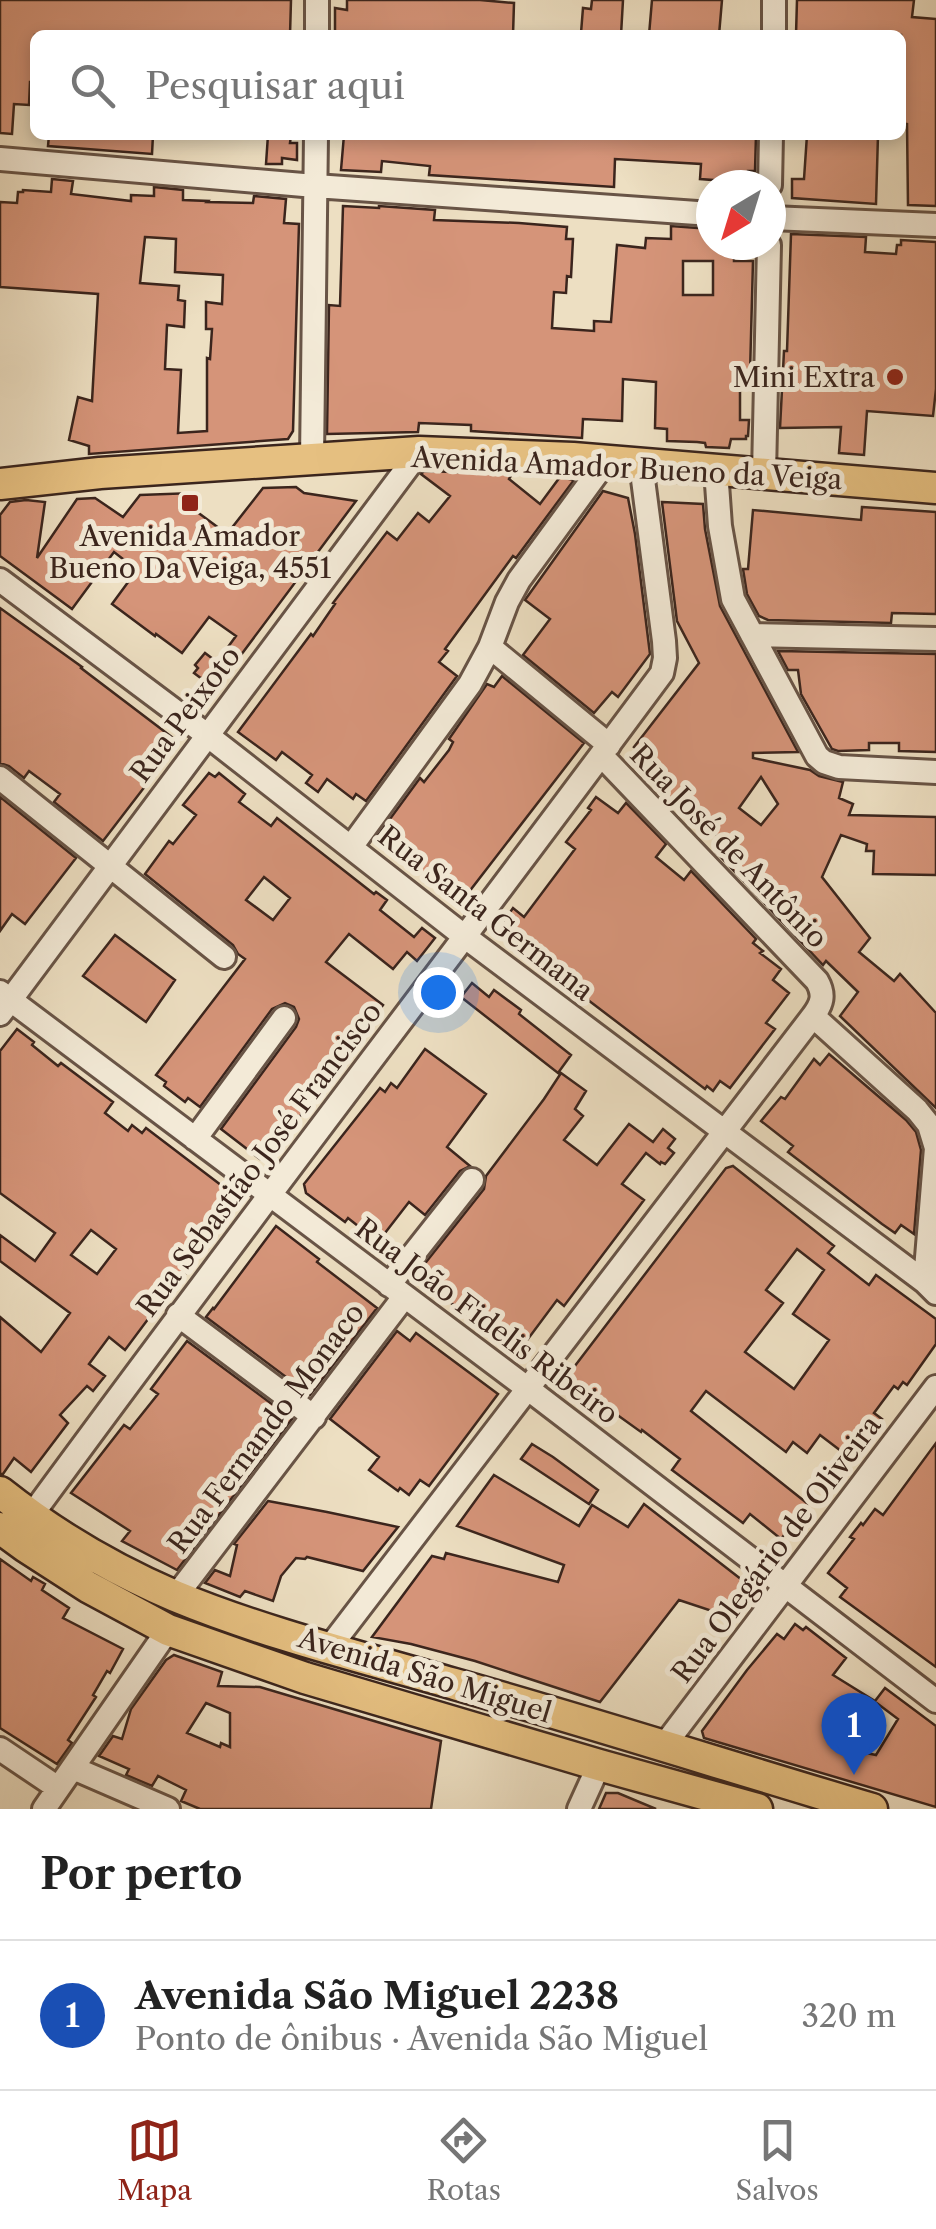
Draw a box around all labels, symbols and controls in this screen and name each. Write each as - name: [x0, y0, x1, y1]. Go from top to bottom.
- search box: [30, 30, 906, 140]
- icon: search: [65, 58, 120, 113]
- text: Pesquisar aqui: [145, 62, 405, 109]
- north arrow: [696, 170, 786, 260]
- place label: Mini Extra: [733, 360, 875, 394]
- marker: Mini Extra: [884, 366, 906, 388]
- street label: Avenida Amador Bueno da Veiga: [410, 440, 843, 496]
- marker: Avenida Amador Bueno Da Veiga, 4551: [179, 492, 201, 514]
- place label: Avenida Amador Bueno Da Veiga, 4551: [49, 519, 332, 585]
- street label: Rua Peixoto: [123, 639, 247, 789]
- street label: Rua José de Antônio: [623, 737, 835, 955]
- street label: Rua Santa Germana: [372, 818, 600, 1008]
- your location: [413, 967, 464, 1018]
- street label: Rua Sebastião José Francisco: [130, 995, 388, 1323]
- street label: Rua João Fidelis Ribeiro: [349, 1211, 625, 1431]
- street label: Rua Fernando Monaco: [161, 1296, 371, 1560]
- street label: Rua Olegário de Oliveira: [664, 1408, 888, 1689]
- street label: Avenida São Miguel: [293, 1620, 556, 1730]
- pin: 1: [822, 1692, 886, 1775]
- text: Por perto: [40, 1848, 243, 1900]
- text: Avenida São Miguel 2238: [135, 1972, 619, 2019]
- text: 1: [65, 1996, 80, 2035]
- text: 320 m: [801, 1996, 896, 2035]
- text: Ponto de ônibus · Avenida São Miguel: [135, 2019, 708, 2058]
- tab: Mapa: [117, 2113, 192, 2207]
- tab: Rotas: [427, 2113, 501, 2207]
- tab: Salvos: [736, 2113, 819, 2207]

